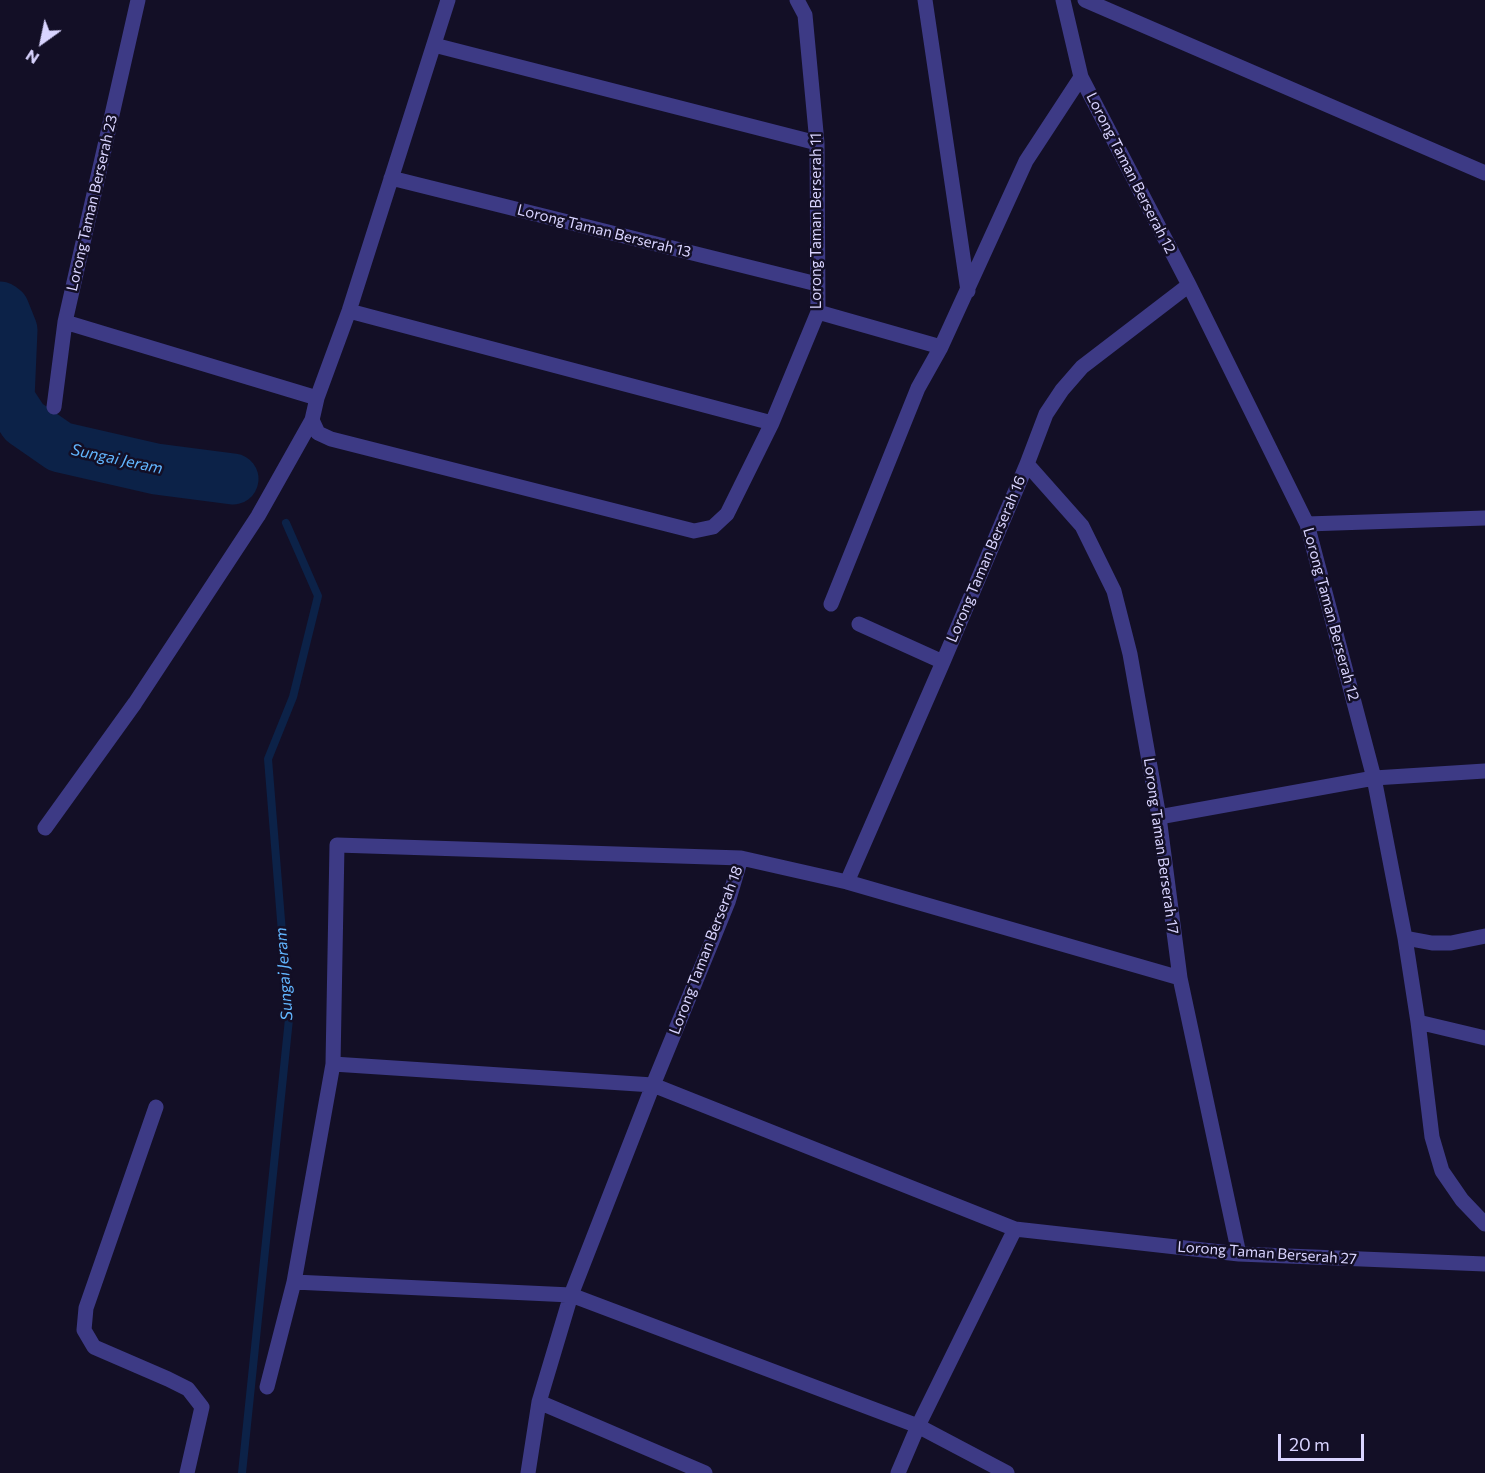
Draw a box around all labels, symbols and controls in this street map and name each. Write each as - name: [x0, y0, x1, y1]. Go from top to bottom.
- north arrow: [12, 12, 72, 72]
- text: N: [22, 46, 42, 69]
- street label: Lorong Taman Berserah 12: [1082, 89, 1180, 257]
- street label: Lorong Taman Berserah 23: [63, 113, 121, 293]
- street label: Lorong Taman Berserah 11: [807, 133, 825, 309]
- street label: Lorong Taman Berserah 13: [515, 201, 693, 261]
- water label: Sungai Jeram: [69, 440, 165, 478]
- street label: Lorong Taman Berserah 16: [943, 473, 1029, 645]
- street label: Lorong Taman Berserah 12: [1299, 526, 1363, 702]
- street label: Lorong Taman Berserah 17: [1140, 757, 1182, 935]
- street label: Lorong Taman Berserah 18: [665, 863, 747, 1037]
- water label: Sungai Jeram: [271, 927, 297, 1021]
- street label: Lorong Taman Berserah 27: [1177, 1238, 1357, 1268]
- scale bar: [1281, 1422, 1366, 1460]
- text: 20 m: [1289, 1433, 1330, 1455]

